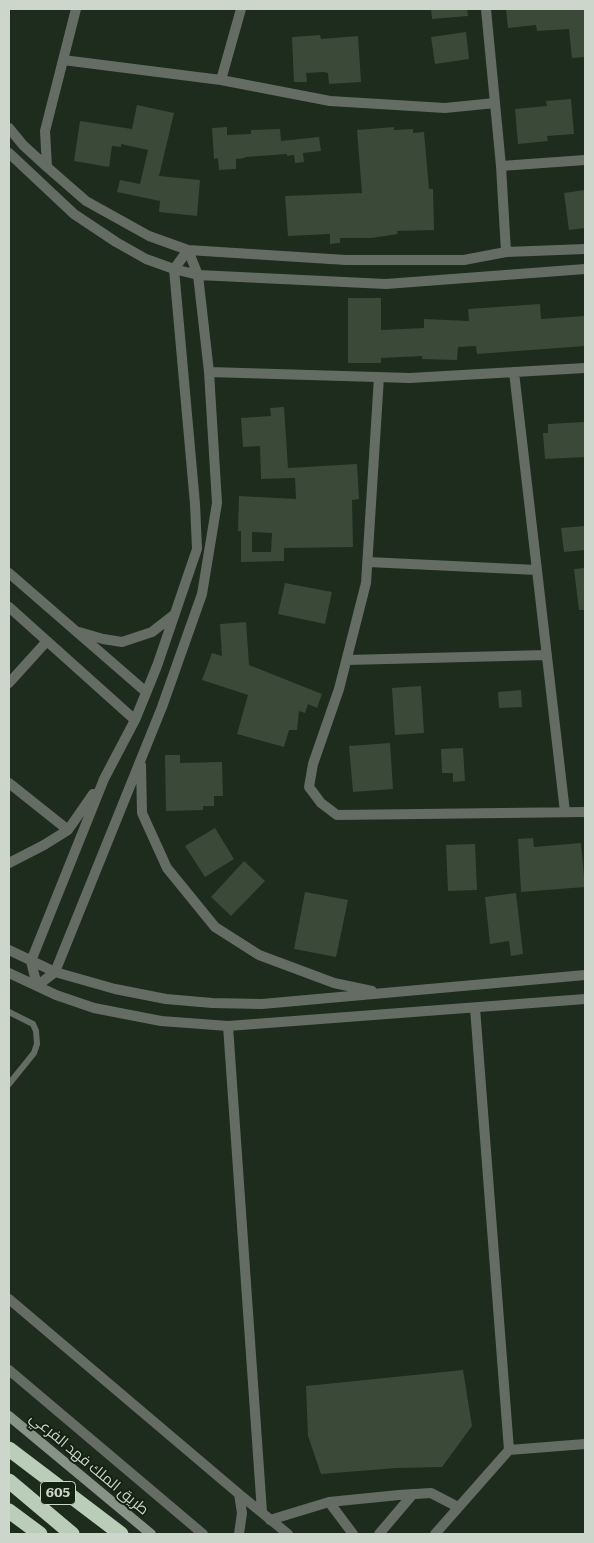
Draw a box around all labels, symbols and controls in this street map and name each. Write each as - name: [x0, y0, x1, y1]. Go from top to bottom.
- street label: طريق الملك فهد الفرعي: [26, 1409, 152, 1519]
- road number: 605: [40, 1482, 76, 1505]

